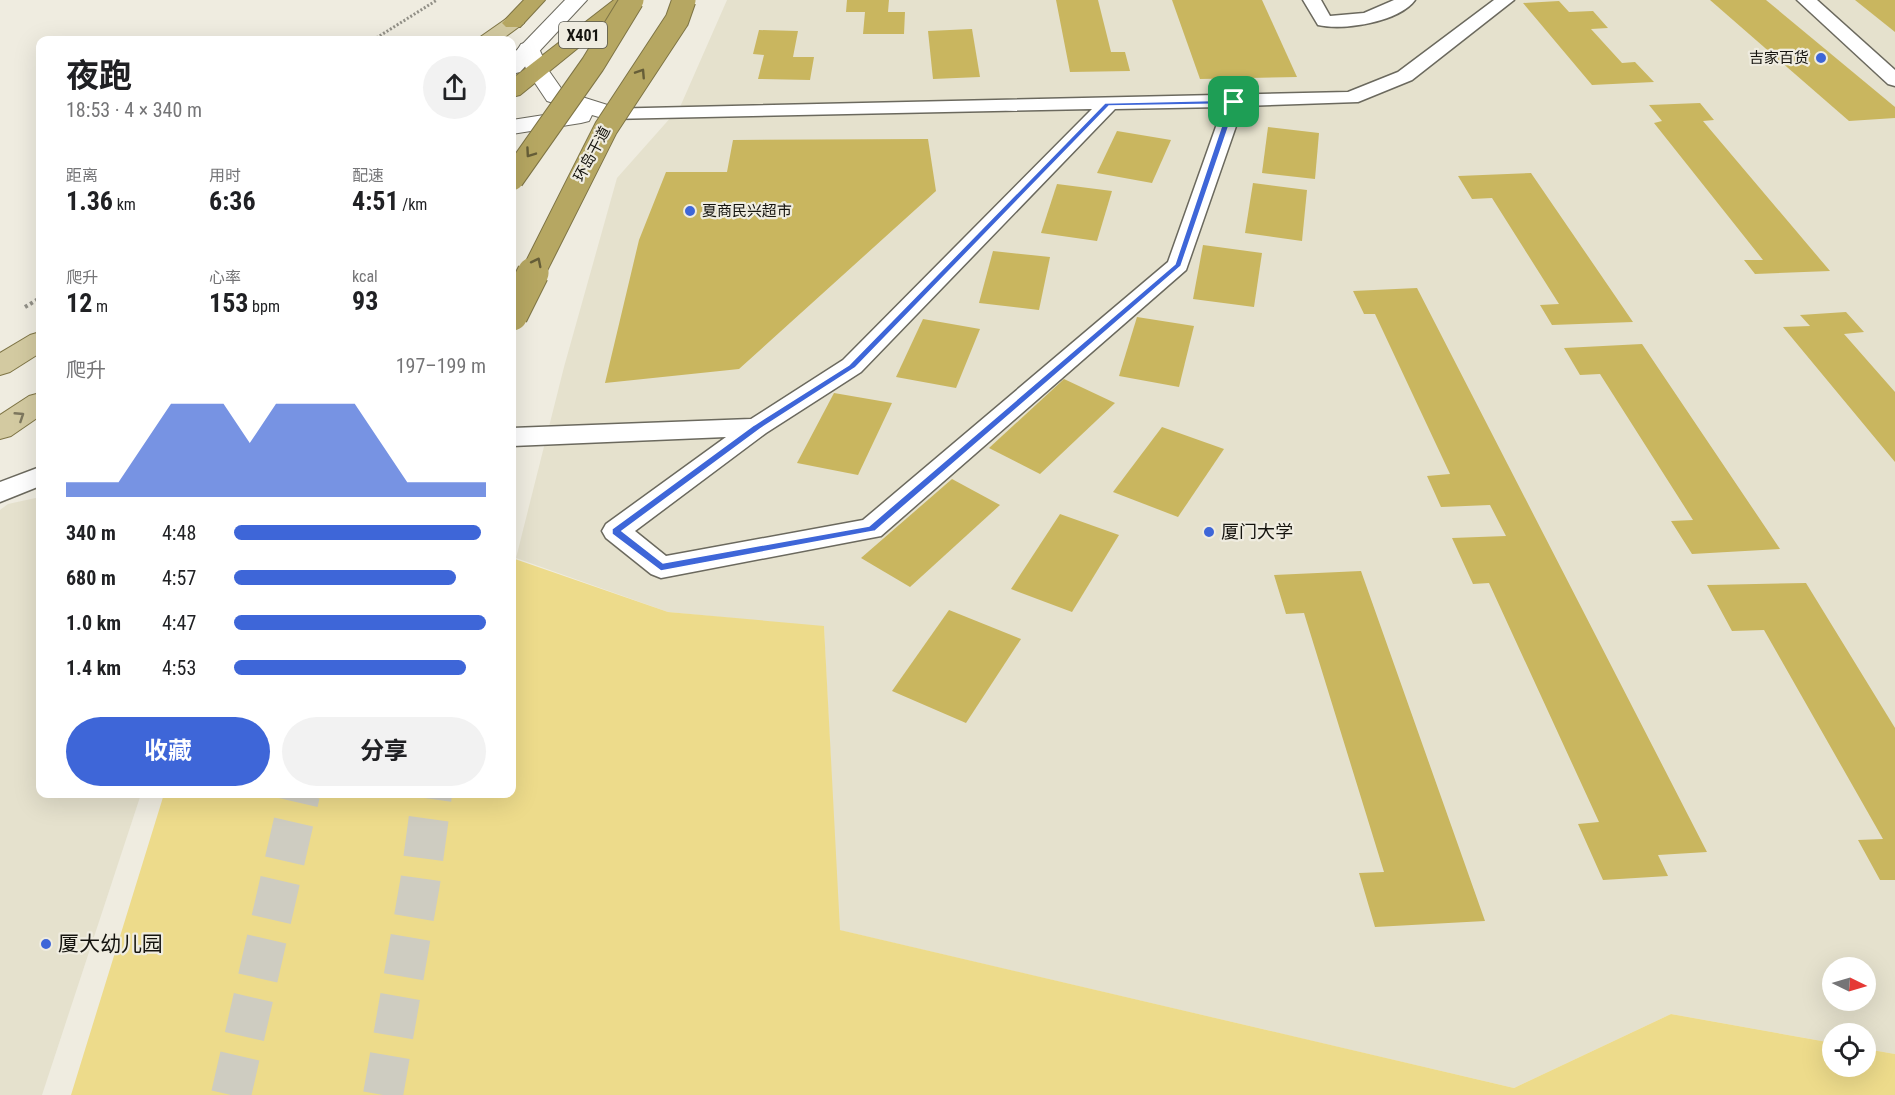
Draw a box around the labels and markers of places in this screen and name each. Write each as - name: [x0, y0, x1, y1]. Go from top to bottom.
- place label: 吉家百货: [1749, 49, 1809, 67]
- marker: 吉家百货: [1814, 51, 1828, 65]
- pin: [1208, 76, 1259, 127]
- place label: 夏商民兴超市: [702, 202, 792, 220]
- marker: 夏商民兴超市: [683, 204, 697, 218]
- place label: 厦门大学: [1221, 521, 1293, 542]
- marker: 厦门大学: [1202, 525, 1216, 539]
- place label: 厦大幼儿园: [58, 932, 163, 956]
- marker: 厦大幼儿园: [39, 937, 53, 951]

